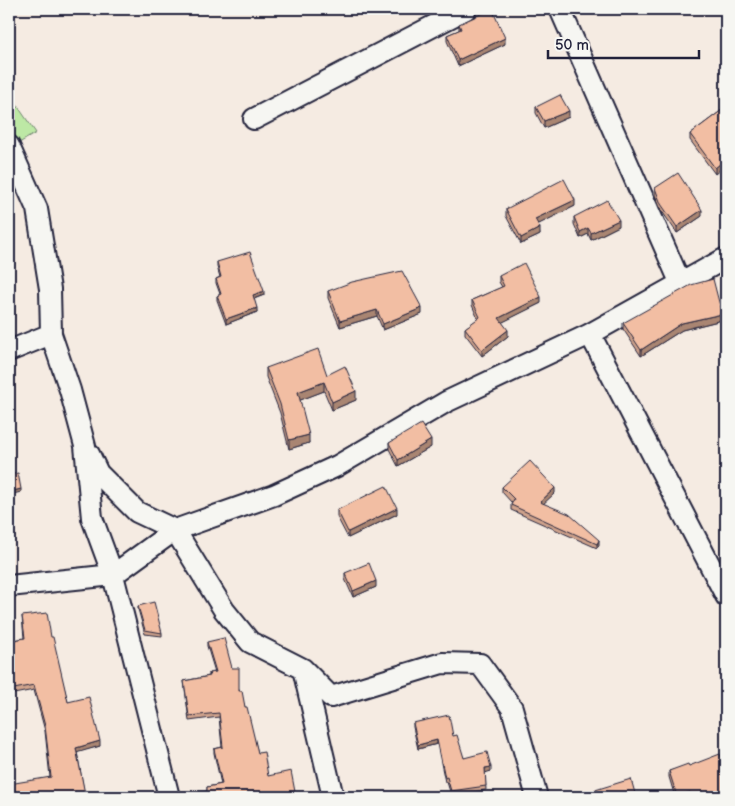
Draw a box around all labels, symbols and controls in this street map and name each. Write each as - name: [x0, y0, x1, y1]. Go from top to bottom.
- scale bar: [548, 28, 699, 60]
- text: 50 m: [555, 36, 589, 55]

